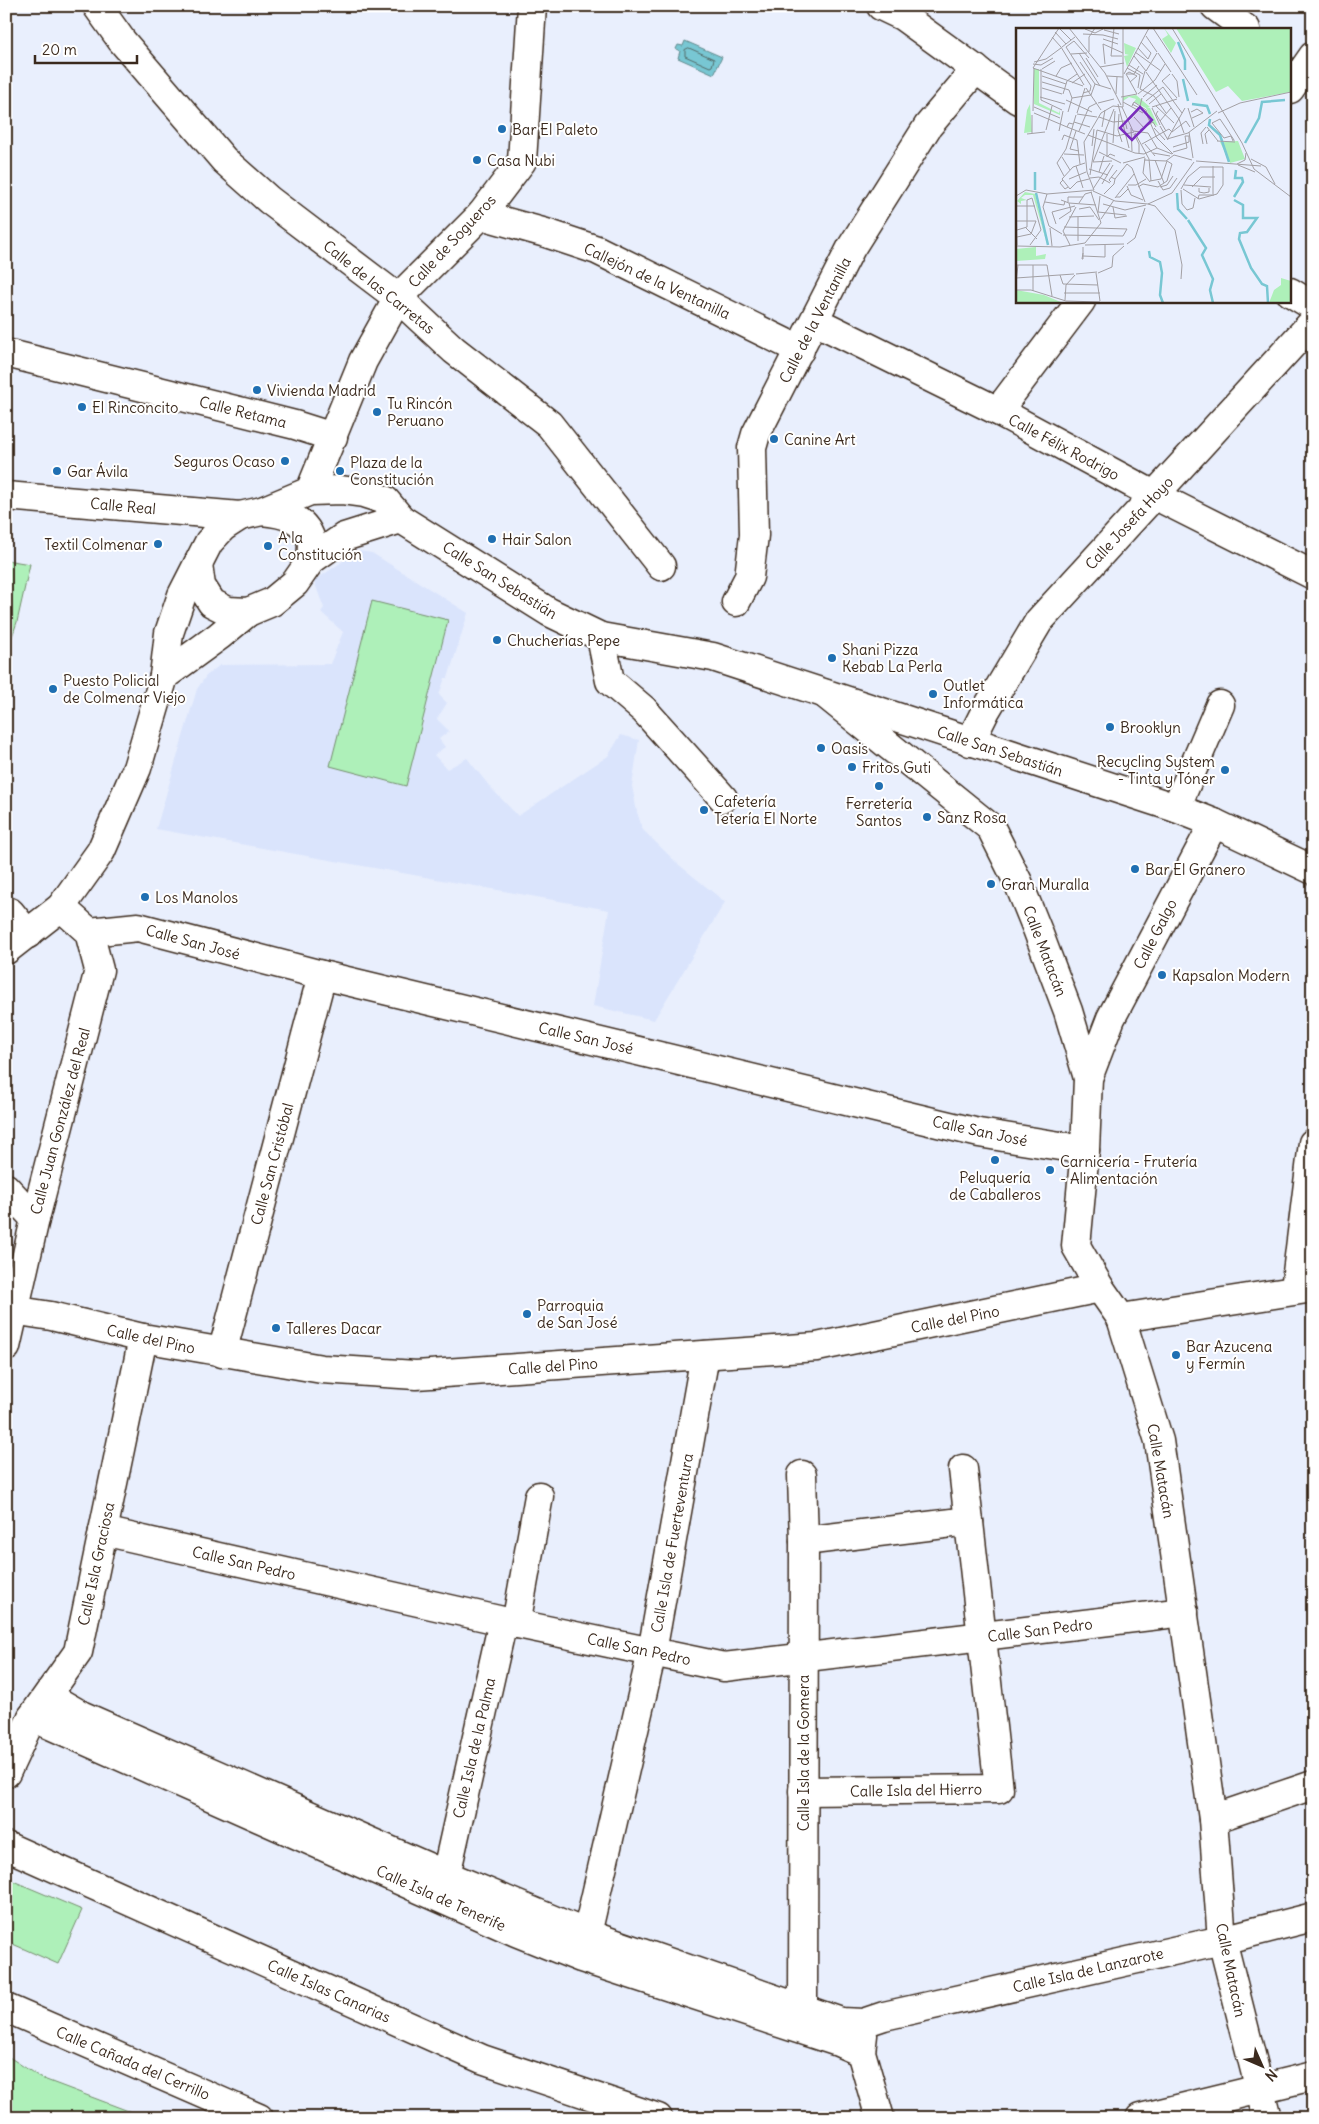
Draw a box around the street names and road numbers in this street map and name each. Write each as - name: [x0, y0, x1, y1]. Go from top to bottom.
- street label: Calle de Sogueros: [404, 190, 500, 291]
- street label: Calle de las Carretas: [319, 236, 439, 338]
- street label: Callejón de la Ventanilla: [581, 239, 734, 323]
- street label: Calle de la Ventanilla: [775, 253, 855, 386]
- street label: Calle Retama: [197, 392, 289, 432]
- street label: Calle Félix Rodrigo: [1005, 410, 1123, 484]
- street label: Calle Josefa Hoyo: [1081, 472, 1177, 574]
- street label: Calle Real: [89, 494, 157, 518]
- street label: Calle San Sebastián: [439, 537, 561, 623]
- street label: Calle San Sebastián: [934, 722, 1066, 780]
- street label: Calle Galgo: [1129, 896, 1181, 972]
- street label: Calle Matacán: [1019, 903, 1071, 999]
- street label: Calle San José: [144, 920, 242, 964]
- street label: Calle San José: [537, 1018, 635, 1058]
- street label: Calle Juan González del Real: [26, 1026, 94, 1216]
- street label: Calle San Cristóbal: [247, 1101, 297, 1227]
- street label: Calle San José: [931, 1112, 1029, 1150]
- street label: Calle del Pino: [909, 1301, 1001, 1337]
- street label: Calle del Pino: [105, 1320, 197, 1358]
- street label: Calle del Pino: [507, 1353, 599, 1379]
- street label: Calle Matacán: [1143, 1422, 1179, 1520]
- street label: Calle Isla de Fuerteventura: [647, 1451, 697, 1634]
- street label: Calle Isla Graciosa: [74, 1500, 118, 1627]
- street label: Calle San Pedro: [190, 1542, 298, 1584]
- street label: Calle San Pedro: [986, 1614, 1094, 1646]
- street label: Calle San Pedro: [585, 1629, 693, 1669]
- street label: Calle Isla de la Gomera: [794, 1674, 813, 1831]
- street label: Calle Isla de la Palma: [449, 1675, 500, 1820]
- street label: Calle Isla del Hierro: [850, 1779, 982, 1801]
- street label: Calle Isla de Tenerife: [373, 1861, 509, 1935]
- street label: Calle Matacán: [1212, 1921, 1250, 2019]
- street label: Calle Isla de Lanzarote: [1011, 1943, 1165, 1997]
- street label: Calle Islas Canarias: [264, 1955, 394, 2027]
- street label: Calle Cañada del Cerrillo: [53, 2022, 213, 2104]

